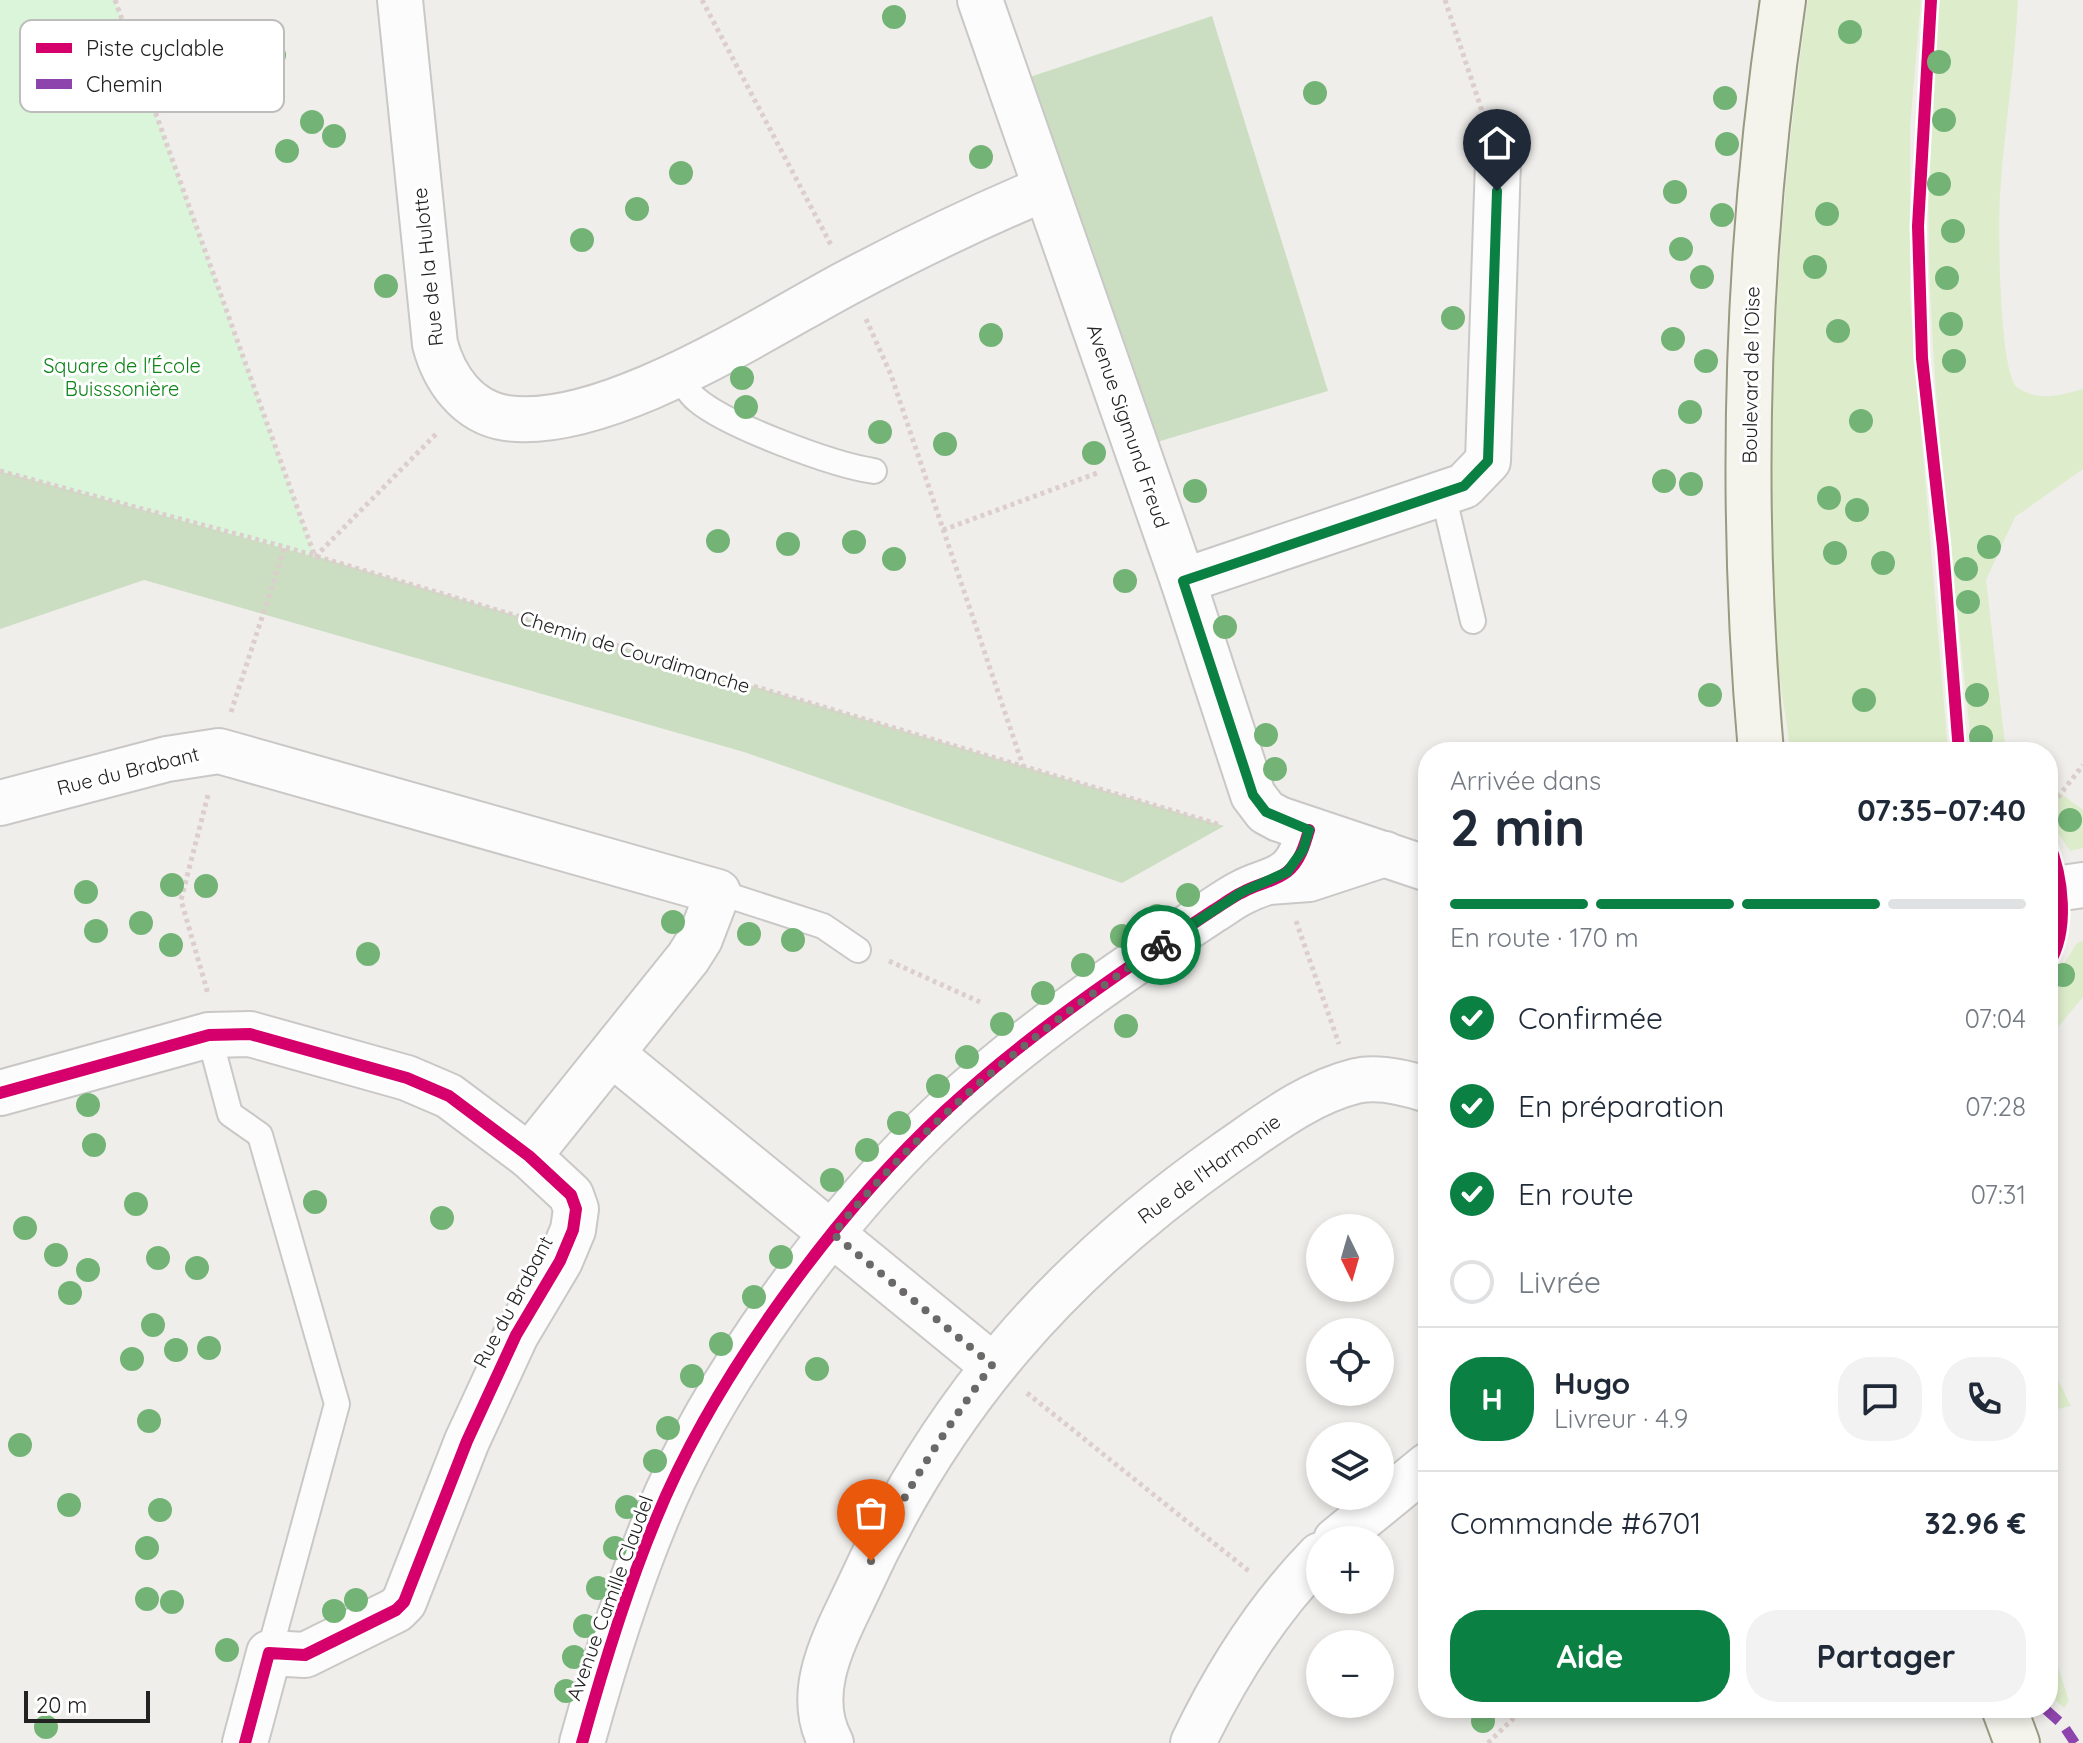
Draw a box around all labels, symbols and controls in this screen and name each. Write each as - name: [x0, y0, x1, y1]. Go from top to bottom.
- legend: [20, 20, 284, 112]
- text: Piste cyclable: [86, 34, 224, 62]
- text: Chemin: [86, 70, 163, 98]
- pin: [1463, 109, 1531, 191]
- icon: home: [1475, 121, 1519, 165]
- street label: Rue de la Hulotte: [407, 186, 448, 348]
- street label: Boulevard de l'Oise: [1736, 286, 1765, 464]
- street label: Avenue Sigmund Freud: [1082, 321, 1175, 531]
- park label: Square de l'École Buisssonière: [43, 353, 201, 401]
- street label: Chemin de Courdimanche: [517, 605, 753, 698]
- street label: Rue du Brabant: [54, 741, 202, 800]
- text: Arrivée dans: [1450, 764, 1601, 797]
- text: 07:35–07:40: [1857, 791, 2026, 829]
- text: 2 min: [1450, 794, 1585, 859]
- courier: [1121, 905, 1201, 985]
- text: En route · 170 m: [1450, 921, 1639, 954]
- icon: bike: [1139, 923, 1183, 967]
- icon: check: [1450, 996, 1494, 1040]
- text: Confirmée: [1518, 999, 1663, 1037]
- text: 07:04: [1965, 1002, 2026, 1035]
- icon: check: [1450, 1084, 1494, 1128]
- text: En préparation: [1518, 1087, 1724, 1125]
- text: 07:28: [1965, 1090, 2026, 1123]
- street label: Rue de l'Harmonie: [1132, 1108, 1285, 1229]
- icon: check: [1450, 1172, 1494, 1216]
- text: En route: [1518, 1175, 1634, 1213]
- text: 07:31: [1971, 1178, 2026, 1211]
- north arrow: [1306, 1214, 1394, 1302]
- map controls: [1306, 1214, 1394, 1718]
- street label: Rue du Brabant: [467, 1231, 558, 1372]
- text: Livrée: [1518, 1263, 1601, 1301]
- button: locate: [1306, 1318, 1394, 1406]
- button: chat: [1838, 1357, 1922, 1441]
- button: phone: [1942, 1357, 2026, 1441]
- text: Hugo: [1554, 1364, 1630, 1402]
- text: H: [1481, 1380, 1503, 1418]
- text: Livreur · 4.9: [1554, 1402, 1688, 1435]
- button: layers: [1306, 1422, 1394, 1510]
- pin: [837, 1479, 905, 1561]
- icon: bag: [849, 1491, 893, 1535]
- street label: Avenue Camille Claudel: [561, 1492, 658, 1704]
- text: Commande #6701: [1450, 1504, 1701, 1542]
- text: 32.96 €: [1925, 1504, 2026, 1542]
- button: +: [1306, 1526, 1394, 1614]
- button: Aide: [1450, 1610, 1730, 1702]
- button: Partager: [1746, 1610, 2026, 1702]
- button: −: [1306, 1630, 1394, 1718]
- scale bar: [24, 1687, 150, 1723]
- text: 20 m: [36, 1691, 87, 1719]

